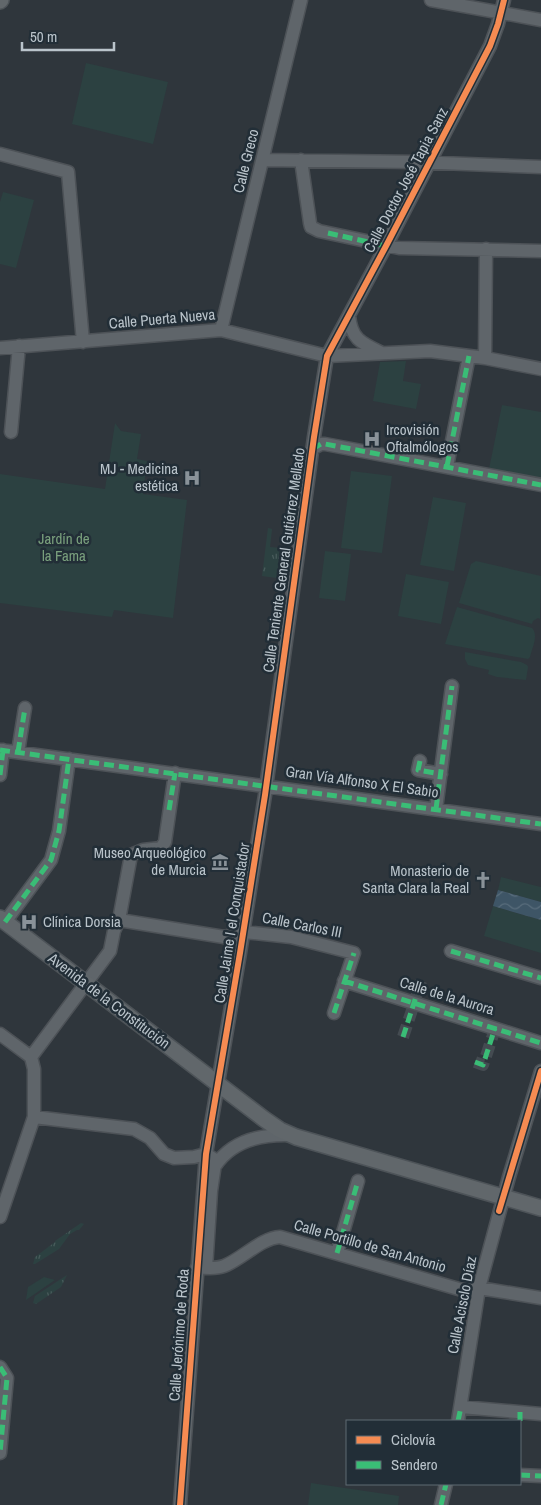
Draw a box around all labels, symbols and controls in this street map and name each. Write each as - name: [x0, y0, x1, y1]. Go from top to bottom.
- scale bar: [22, 20, 115, 52]
- text: 50 m: [30, 26, 57, 47]
- street label: Calle Doctor José Tapia Sanz: [358, 103, 453, 256]
- street label: Calle Greco: [227, 127, 264, 195]
- street label: Calle Puerta Nueva: [108, 303, 216, 334]
- place label: Ircovisión Oftalmólogos: [386, 419, 458, 457]
- hospital icon: Ircovisión Oftalmólogos: [362, 429, 382, 449]
- street label: Calle Teniente General Gutiérrez Mellado: [257, 446, 310, 674]
- place label: MJ - Medicina estética: [100, 458, 178, 496]
- hospital icon: MJ - Medicina estética: [182, 468, 202, 488]
- park label: Jardín de la Fama: [38, 528, 90, 566]
- street label: Gran Vía Alfonso X El Sabio: [284, 760, 440, 803]
- street label: Calle Jaime I el Conquistador: [208, 841, 255, 1005]
- place label: Museo Arqueológico de Murcia: [94, 842, 206, 880]
- museum icon: Museo Arqueológico de Murcia: [210, 852, 230, 872]
- place label: Monasterio de Santa Clara la Real: [362, 860, 469, 898]
- church icon: Monasterio de Santa Clara la Real: [473, 870, 493, 890]
- street label: Calle Carlos III: [261, 907, 344, 943]
- place label: Clínica Dorsia: [43, 911, 121, 932]
- hospital icon: Clínica Dorsia: [19, 912, 39, 932]
- street label: Avenida de la Constitución: [43, 947, 175, 1053]
- street label: Calle de la Aurora: [397, 971, 497, 1020]
- street label: Calle Portillo de San Antonio: [292, 1214, 449, 1277]
- street label: Calle Acisclo Díaz: [442, 1254, 481, 1356]
- street label: Calle Jerónimo de Roda: [163, 1268, 194, 1402]
- legend: [346, 1420, 521, 1485]
- text: Ciclovía: [391, 1429, 436, 1450]
- text: Sendero: [391, 1454, 438, 1475]

